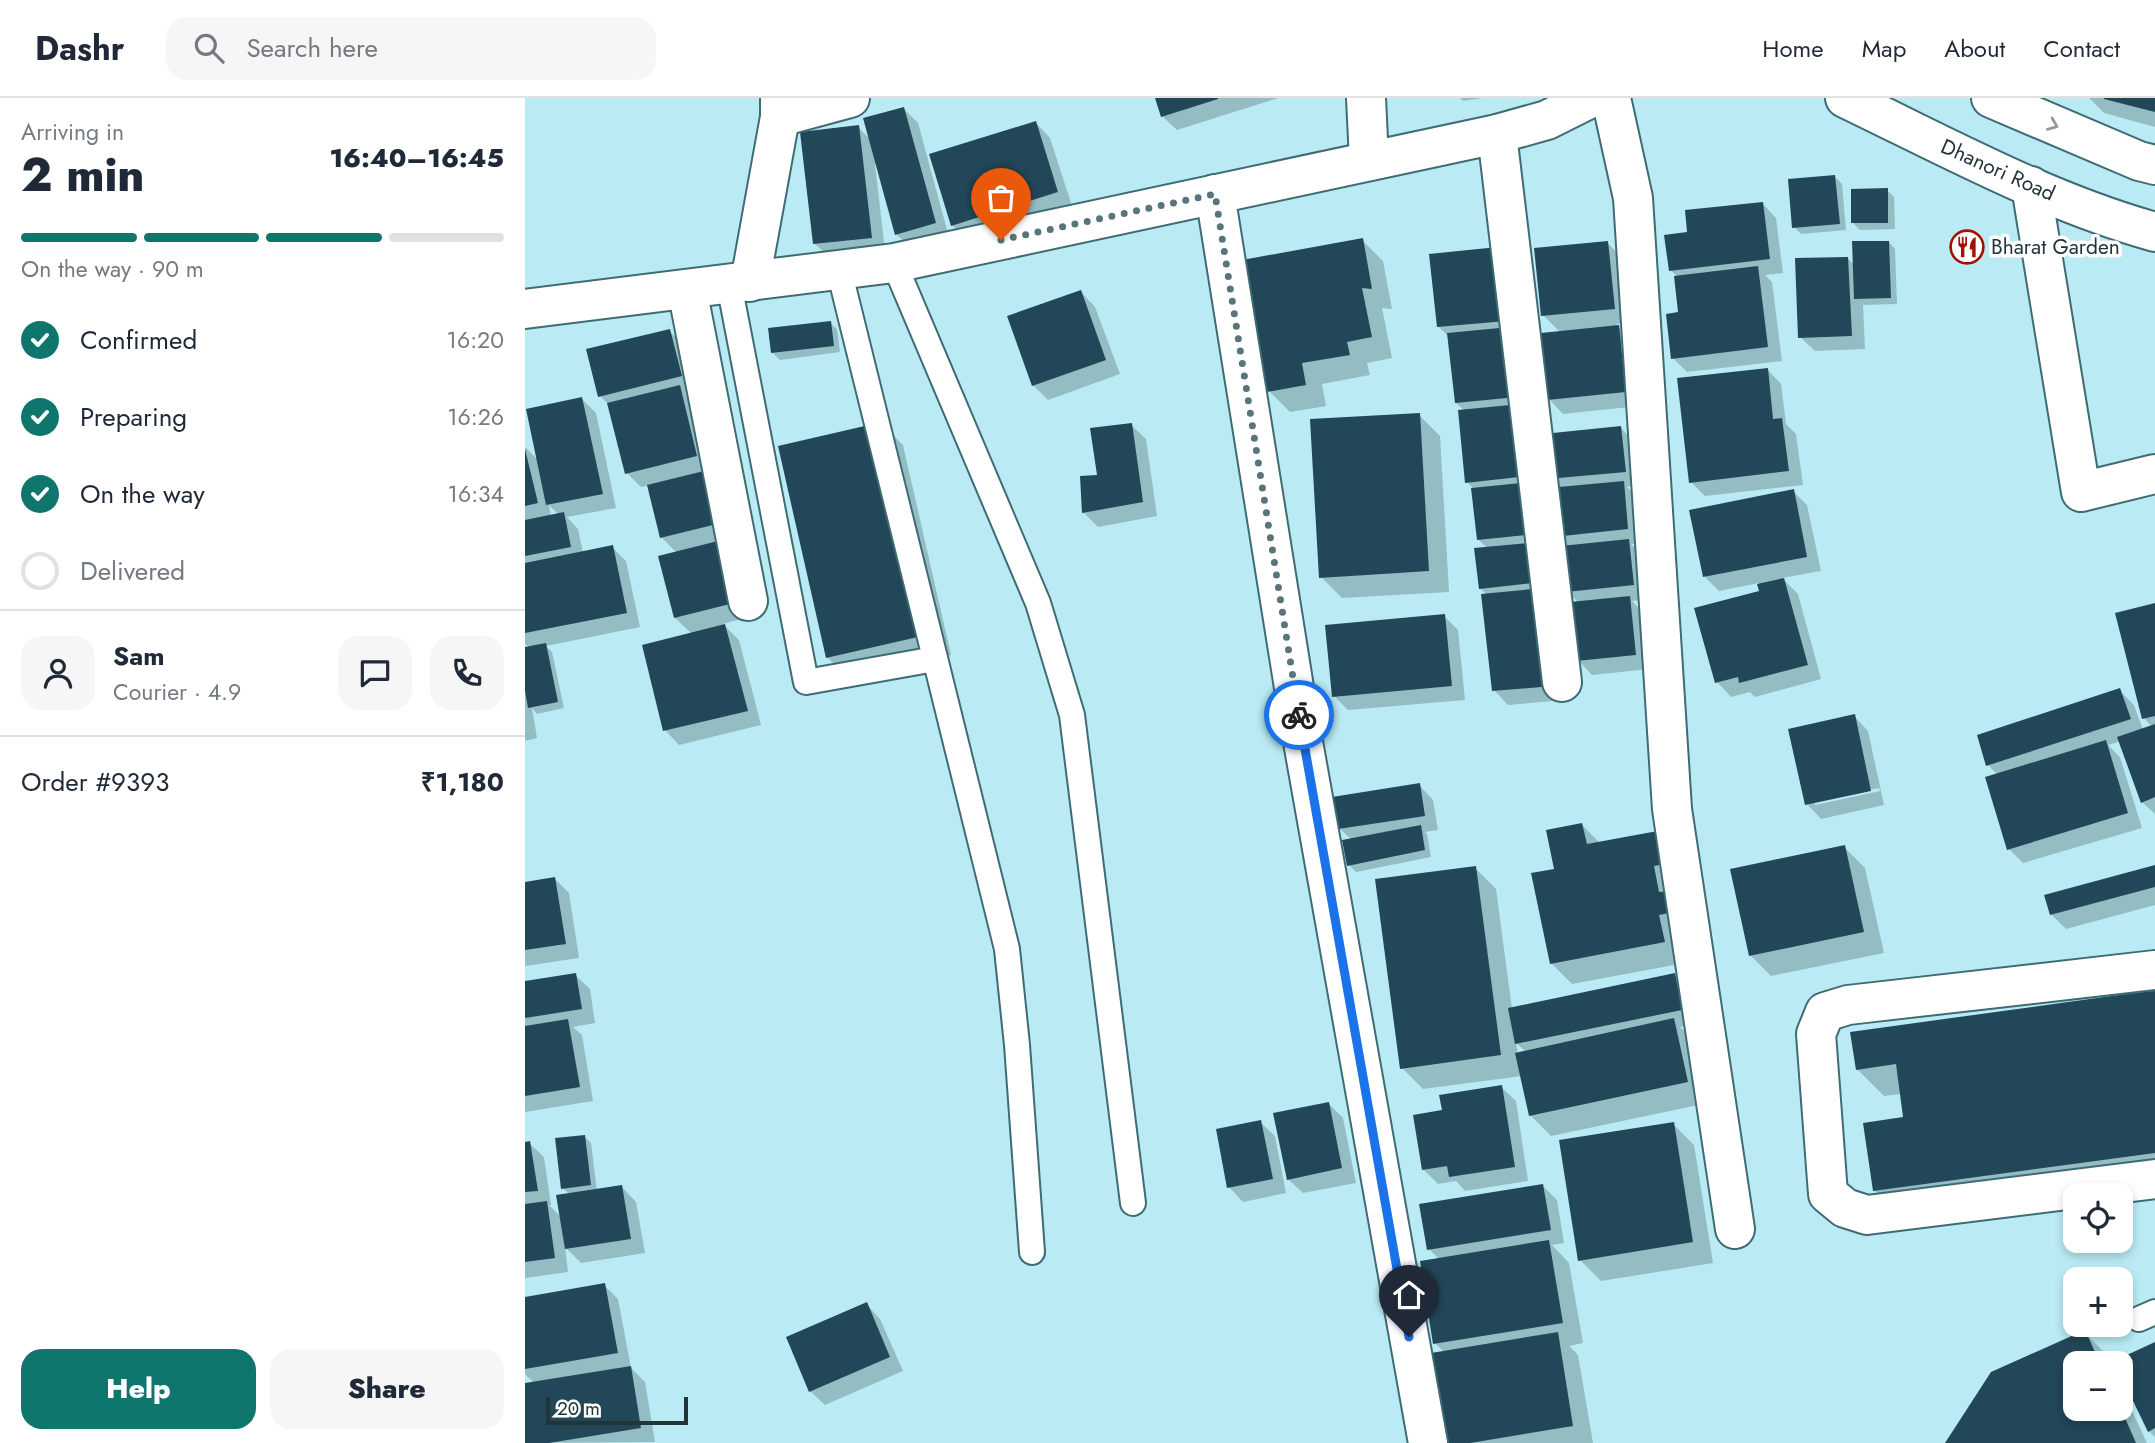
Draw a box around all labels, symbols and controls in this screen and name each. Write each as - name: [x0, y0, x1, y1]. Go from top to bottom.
- search box: [166, 17, 656, 80]
- text: Dashr: [35, 25, 124, 72]
- icon: search: [190, 29, 228, 67]
- text: Search here: [246, 29, 378, 67]
- text: Home: [1762, 31, 1824, 66]
- text: Map: [1862, 31, 1906, 66]
- text: About: [1944, 31, 2005, 66]
- text: Contact: [2043, 31, 2120, 66]
- text: Arriving in: [21, 115, 124, 149]
- one-way arrow: [2047, 117, 2059, 131]
- street label: Dhanori Road: [1936, 131, 2060, 209]
- text: 16:40–16:45: [329, 139, 504, 177]
- text: 2 min: [21, 142, 145, 208]
- pin: [971, 168, 1031, 240]
- icon: bag: [982, 179, 1020, 217]
- restaurant icon: Bharat Garden: [1948, 228, 1986, 266]
- place label: Bharat Garden: [1991, 232, 2120, 262]
- text: On the way · 90 m: [21, 252, 204, 286]
- icon: check: [21, 321, 59, 359]
- text: Confirmed: [80, 321, 197, 359]
- text: 16:20: [447, 323, 504, 357]
- icon: check: [21, 398, 59, 436]
- text: Preparing: [80, 398, 187, 436]
- text: 16:26: [447, 400, 504, 434]
- icon: check: [21, 475, 59, 513]
- text: On the way: [80, 475, 205, 513]
- text: 16:34: [448, 477, 504, 511]
- text: Delivered: [80, 552, 185, 590]
- button: person: [21, 636, 95, 710]
- button: chat: [338, 636, 412, 710]
- button: phone: [430, 636, 504, 710]
- text: Sam: [113, 637, 165, 675]
- text: Courier · 4.9: [113, 675, 241, 709]
- courier: [1264, 680, 1334, 750]
- icon: bike: [1280, 696, 1318, 734]
- text: Order #9393: [21, 763, 169, 801]
- text: ₹1,180: [421, 763, 504, 801]
- map controls: [2063, 1183, 2133, 1421]
- button: locate: [2063, 1183, 2133, 1253]
- pin: [1379, 1265, 1439, 1337]
- button: +: [2063, 1267, 2133, 1337]
- icon: home: [1390, 1276, 1428, 1314]
- button: Help: [21, 1349, 256, 1429]
- button: Share: [270, 1349, 504, 1429]
- button: −: [2063, 1351, 2133, 1421]
- scale bar: [546, 1394, 688, 1426]
- text: 20 m: [557, 1395, 600, 1422]

